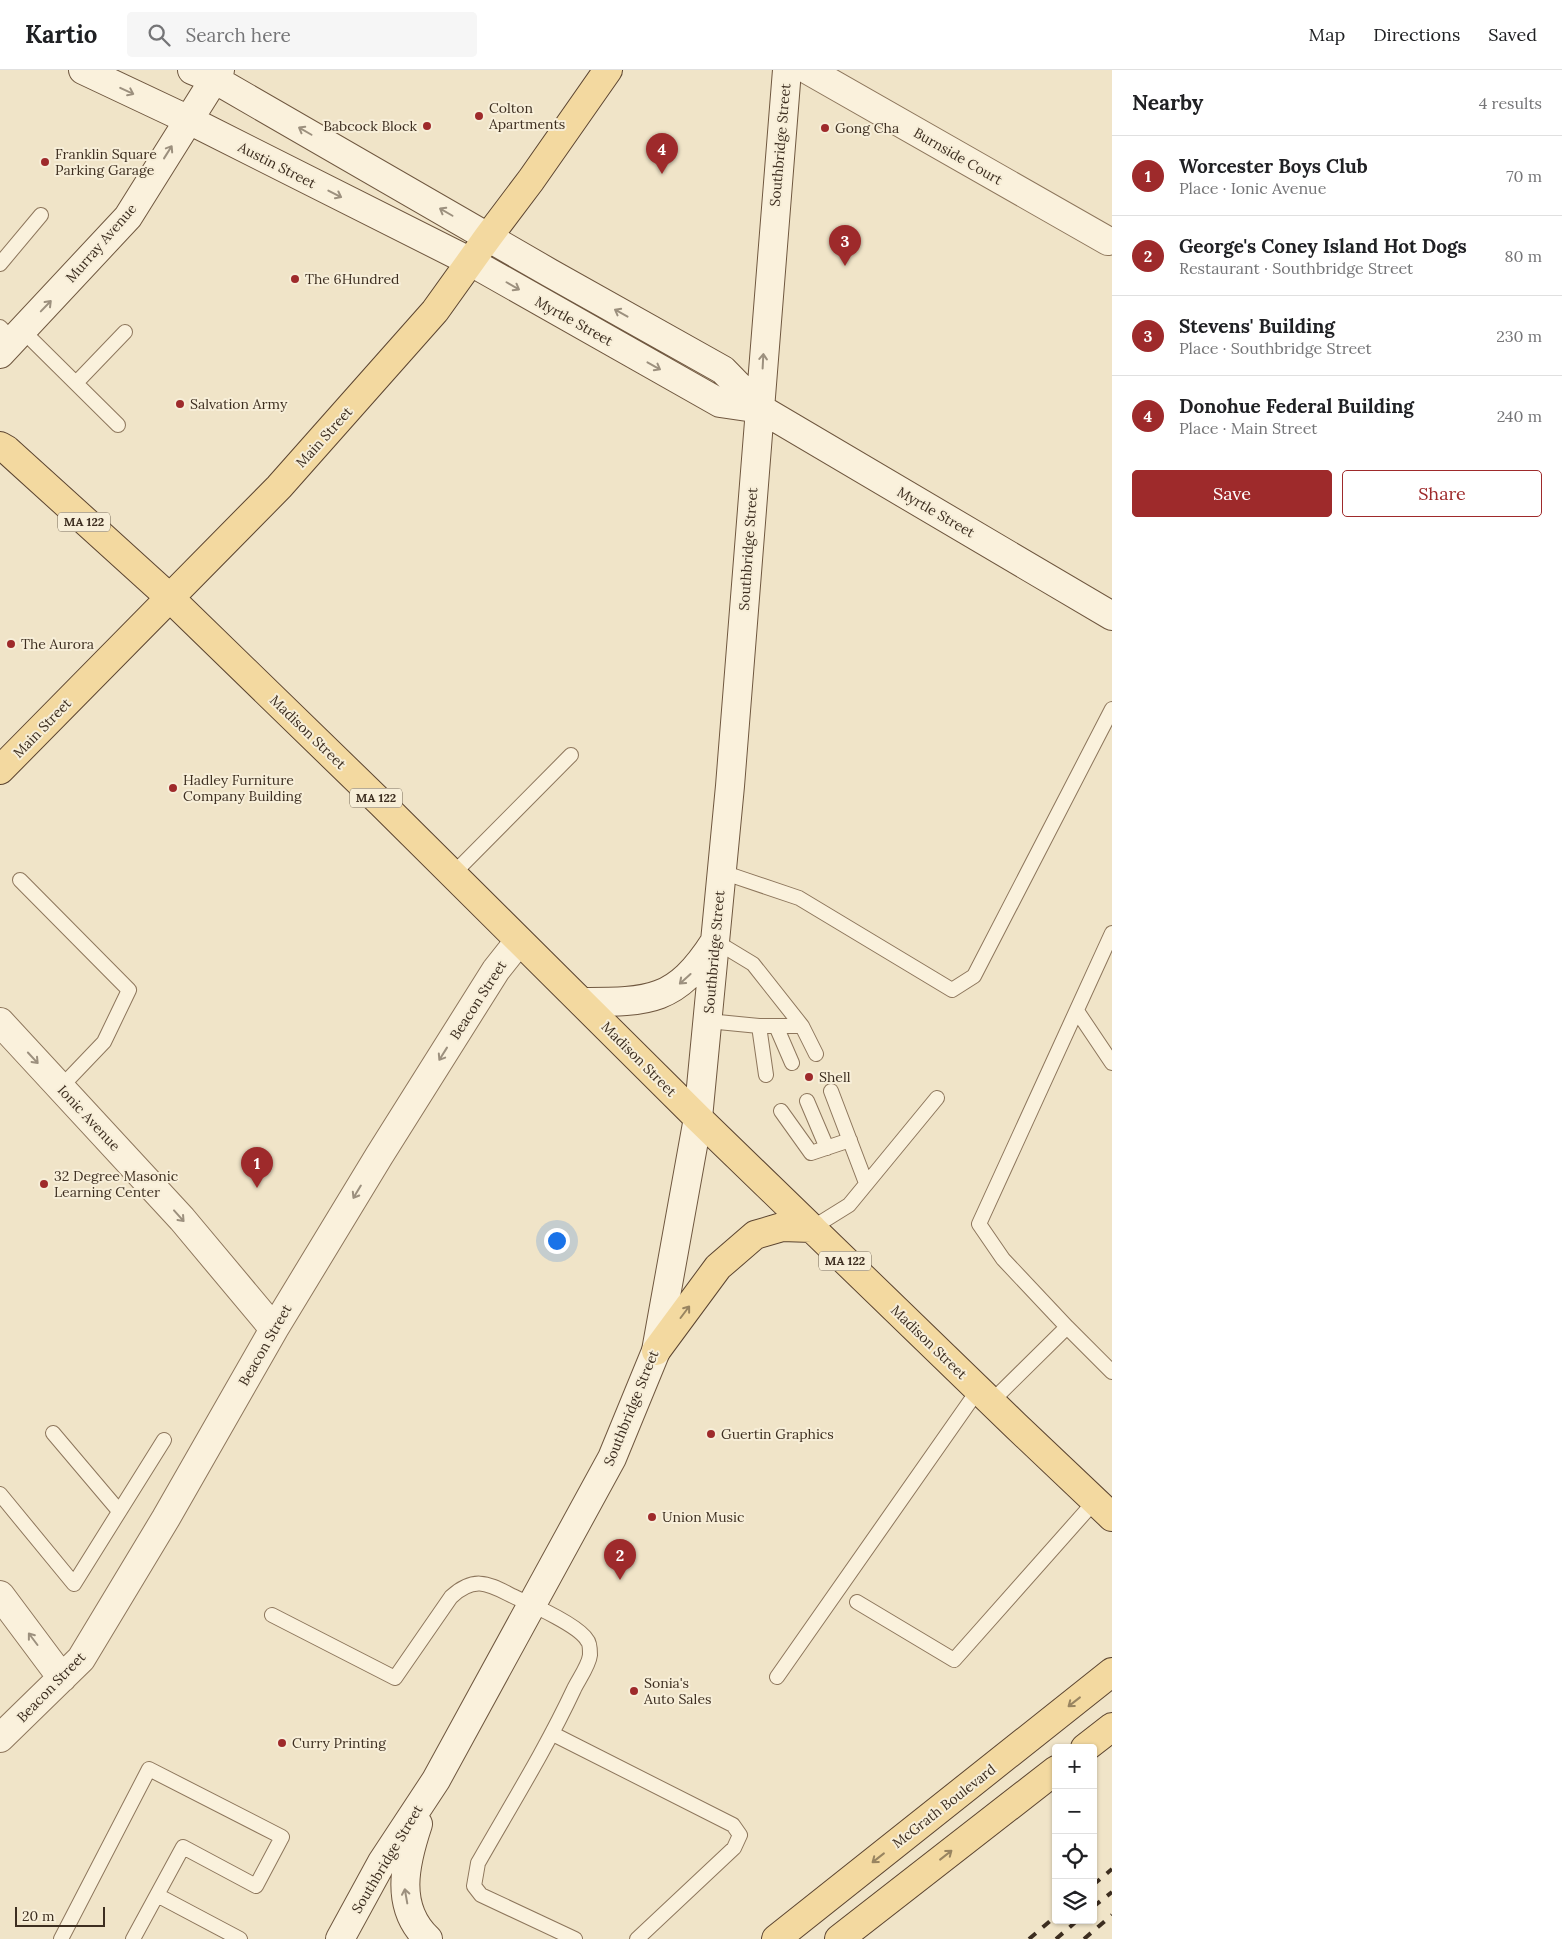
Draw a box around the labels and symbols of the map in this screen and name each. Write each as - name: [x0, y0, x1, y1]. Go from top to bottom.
- street label: Southbridge Street: [766, 82, 794, 207]
- one-way arrow: [119, 87, 134, 96]
- place label: Colton Apartments: [488, 99, 565, 133]
- marker: Colton Apartments: [473, 110, 485, 122]
- place label: Babcock Block: [323, 117, 417, 135]
- place label: Gong Cha: [835, 119, 899, 137]
- marker: Babcock Block: [421, 120, 433, 132]
- marker: Gong Cha: [819, 122, 831, 134]
- street label: Burnside Court: [910, 123, 1006, 189]
- one-way arrow: [297, 126, 312, 136]
- pin: 4: [646, 133, 678, 174]
- street label: Austin Street: [234, 137, 319, 193]
- place label: Franklin Square Parking Garage: [55, 145, 157, 179]
- one-way arrow: [164, 146, 174, 160]
- marker: Franklin Square Parking Garage: [39, 156, 51, 168]
- one-way arrow: [327, 190, 342, 199]
- street label: Murray Avenue: [62, 199, 141, 286]
- one-way arrow: [438, 207, 453, 217]
- pin: 3: [829, 225, 861, 266]
- place label: The 6Hundred: [305, 270, 399, 288]
- marker: The 6Hundred: [289, 273, 301, 285]
- one-way arrow: [505, 282, 520, 292]
- street label: Myrtle Street: [532, 292, 617, 350]
- one-way arrow: [40, 300, 52, 312]
- one-way arrow: [614, 308, 629, 317]
- one-way arrow: [759, 353, 768, 369]
- one-way arrow: [647, 362, 661, 372]
- place label: Salvation Army: [190, 395, 288, 413]
- marker: Salvation Army: [174, 398, 186, 410]
- street label: Main Street: [292, 402, 356, 471]
- street label: Myrtle Street: [894, 483, 978, 542]
- street label: Southbridge Street: [735, 486, 761, 611]
- road number: MA 122: [58, 512, 110, 532]
- place label: The Aurora: [21, 635, 94, 653]
- marker: The Aurora: [5, 638, 17, 650]
- street label: Madison Street: [266, 691, 350, 773]
- street label: Main Street: [9, 694, 75, 762]
- place label: Hadley Furniture Company Building: [183, 771, 302, 805]
- marker: Hadley Furniture Company Building: [167, 782, 179, 794]
- road number: MA 122: [350, 788, 402, 808]
- street label: Southbridge Street: [700, 889, 728, 1014]
- street label: Beacon Street: [446, 956, 511, 1043]
- one-way arrow: [679, 973, 692, 984]
- street label: Madison Street: [598, 1018, 681, 1101]
- one-way arrow: [438, 1046, 448, 1060]
- one-way arrow: [27, 1051, 39, 1064]
- place label: Shell: [819, 1068, 851, 1086]
- marker: Shell: [803, 1071, 815, 1083]
- street label: Ionic Avenue: [54, 1081, 124, 1155]
- pin: 1: [241, 1147, 273, 1188]
- place label: 32 Degree Masonic Learning Center: [54, 1167, 178, 1201]
- marker: 32 Degree Masonic Learning Center: [38, 1178, 50, 1190]
- one-way arrow: [352, 1184, 362, 1198]
- one-way arrow: [173, 1209, 185, 1222]
- your location: [544, 1228, 570, 1254]
- road number: MA 122: [819, 1252, 871, 1270]
- street label: Beacon Street: [234, 1301, 296, 1389]
- street label: Madison Street: [887, 1301, 971, 1383]
- one-way arrow: [680, 1305, 690, 1319]
- street label: Southbridge Street: [600, 1347, 663, 1469]
- place label: Guertin Graphics: [721, 1425, 834, 1443]
- marker: Guertin Graphics: [705, 1428, 717, 1440]
- place label: Union Music: [662, 1508, 744, 1526]
- marker: Union Music: [646, 1511, 658, 1523]
- pin: 2: [604, 1539, 636, 1580]
- one-way arrow: [27, 1633, 38, 1646]
- street label: Beacon Street: [13, 1648, 89, 1726]
- place label: Sonia's Auto Sales: [643, 1674, 711, 1708]
- marker: Sonia's Auto Sales: [628, 1685, 640, 1697]
- one-way arrow: [1068, 1697, 1081, 1708]
- place label: Curry Printing: [292, 1734, 386, 1752]
- marker: Curry Printing: [276, 1737, 288, 1749]
- street label: McGrath Boulevard: [889, 1760, 999, 1852]
- street label: Southbridge Street: [347, 1801, 427, 1917]
- one-way arrow: [939, 1850, 952, 1861]
- one-way arrow: [872, 1852, 885, 1863]
- one-way arrow: [401, 1889, 411, 1905]
- scale bar: [15, 1904, 105, 1927]

